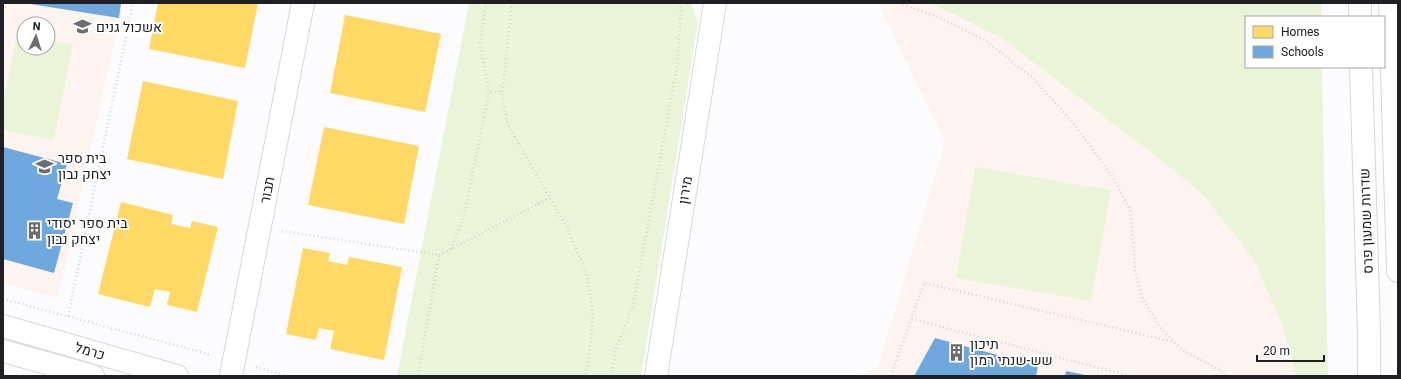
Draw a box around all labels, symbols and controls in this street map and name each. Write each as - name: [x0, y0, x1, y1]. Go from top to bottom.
- north arrow: [16, 16, 56, 56]
- legend: [1245, 16, 1385, 68]
- school or university icon: אשכול גנים: [73, 17, 93, 37]
- place label: אשכול גנים: [96, 19, 162, 35]
- text: N: [32, 20, 41, 33]
- text: Homes: [1281, 25, 1319, 39]
- text: Schools: [1281, 45, 1324, 59]
- place label: בית ספר יצחק נבון: [58, 150, 111, 182]
- school or university icon: בית ספר יצחק נבון: [35, 156, 55, 176]
- street label: שדרות שמעון פרס: [1356, 168, 1376, 274]
- street label: תבור: [257, 175, 277, 205]
- street label: מירון: [675, 175, 695, 205]
- place label: בית ספר יסודי יצחק נבון: [47, 215, 128, 247]
- building icon: בית ספר יסודי יצחק נבון: [24, 221, 44, 241]
- place label: תיכון שש-שנתי רמון: [970, 336, 1053, 368]
- scale bar: [1257, 337, 1324, 363]
- street label: כרמל: [73, 339, 107, 363]
- building icon: תיכון שש-שנתי רמון: [947, 342, 967, 362]
- text: 20 m: [1263, 344, 1290, 358]

